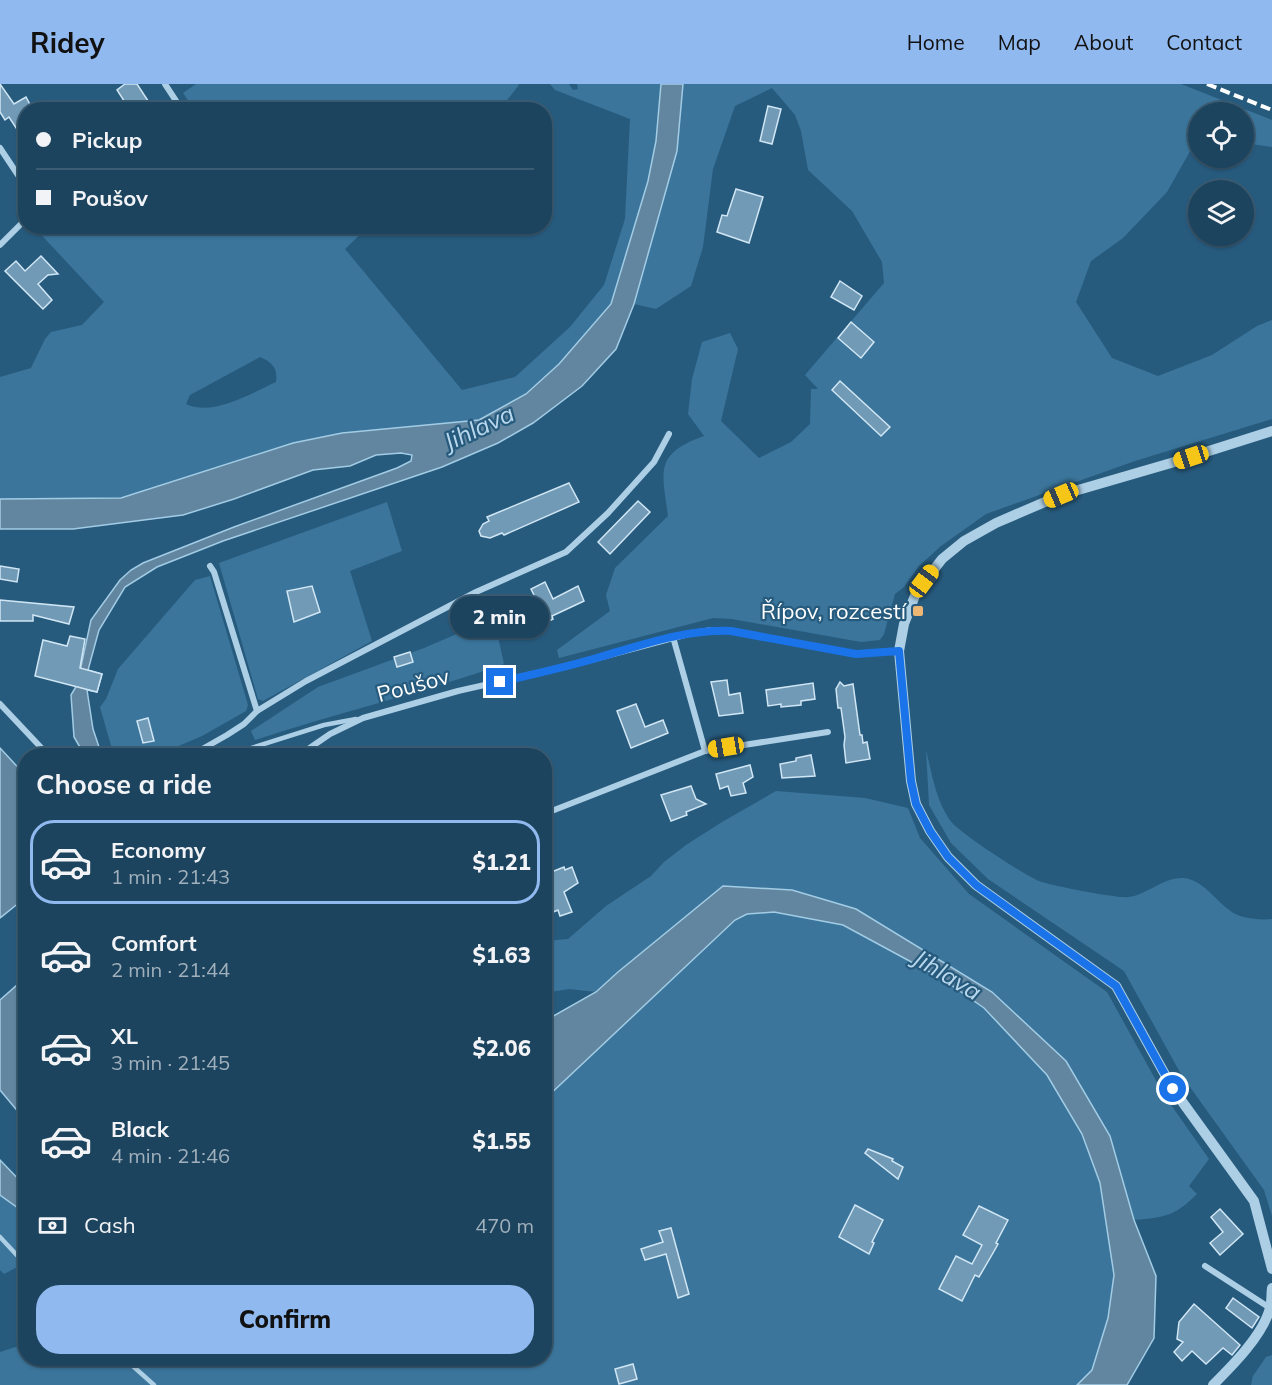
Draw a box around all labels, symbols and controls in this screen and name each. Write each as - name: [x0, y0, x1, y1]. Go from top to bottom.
- text: Ridey: [30, 25, 105, 60]
- text: Home: [907, 29, 965, 55]
- text: Map: [998, 29, 1041, 55]
- text: About: [1074, 29, 1133, 55]
- text: Contact: [1166, 29, 1242, 55]
- map controls: [1188, 102, 1254, 246]
- button: locate: [1188, 102, 1254, 168]
- text: Pickup: [72, 126, 142, 154]
- button: layers: [1188, 180, 1254, 246]
- text: Poušov: [72, 184, 148, 212]
- water label: Jihlava: [437, 398, 519, 457]
- car: [1171, 443, 1211, 471]
- car: [1041, 480, 1081, 510]
- car: [906, 561, 942, 601]
- callout: 2 min: [450, 595, 550, 637]
- place label: Řípov, rozcestí: [761, 597, 908, 625]
- text: 2 min: [473, 604, 526, 629]
- marker: Řípov, rozcestí: [911, 604, 925, 618]
- street label: Poušov: [374, 662, 453, 708]
- route end: [486, 668, 513, 695]
- car: [707, 735, 745, 759]
- text: Choose a ride: [36, 767, 212, 801]
- icon: car: [39, 835, 93, 889]
- text: Economy: [111, 836, 206, 864]
- text: $1.21: [472, 848, 531, 876]
- text: 1 min · 21:43: [111, 864, 230, 889]
- icon: car: [39, 928, 93, 982]
- text: Comfort: [111, 929, 197, 957]
- text: $1.63: [472, 941, 531, 969]
- water label: Jihlava: [906, 941, 987, 1006]
- text: 2 min · 21:44: [111, 957, 230, 982]
- icon: car: [39, 1021, 93, 1075]
- text: XL: [111, 1022, 138, 1050]
- text: $2.06: [472, 1034, 531, 1062]
- text: 3 min · 21:45: [111, 1050, 230, 1075]
- route start: [1159, 1075, 1186, 1102]
- icon: car: [39, 1114, 93, 1168]
- text: Black: [111, 1115, 169, 1143]
- text: $1.55: [472, 1127, 531, 1155]
- text: 4 min · 21:46: [111, 1143, 230, 1168]
- icon: cash: [36, 1209, 69, 1242]
- text: Cash: [84, 1211, 136, 1239]
- text: 470 m: [475, 1213, 534, 1238]
- button: Confirm: [36, 1285, 534, 1354]

